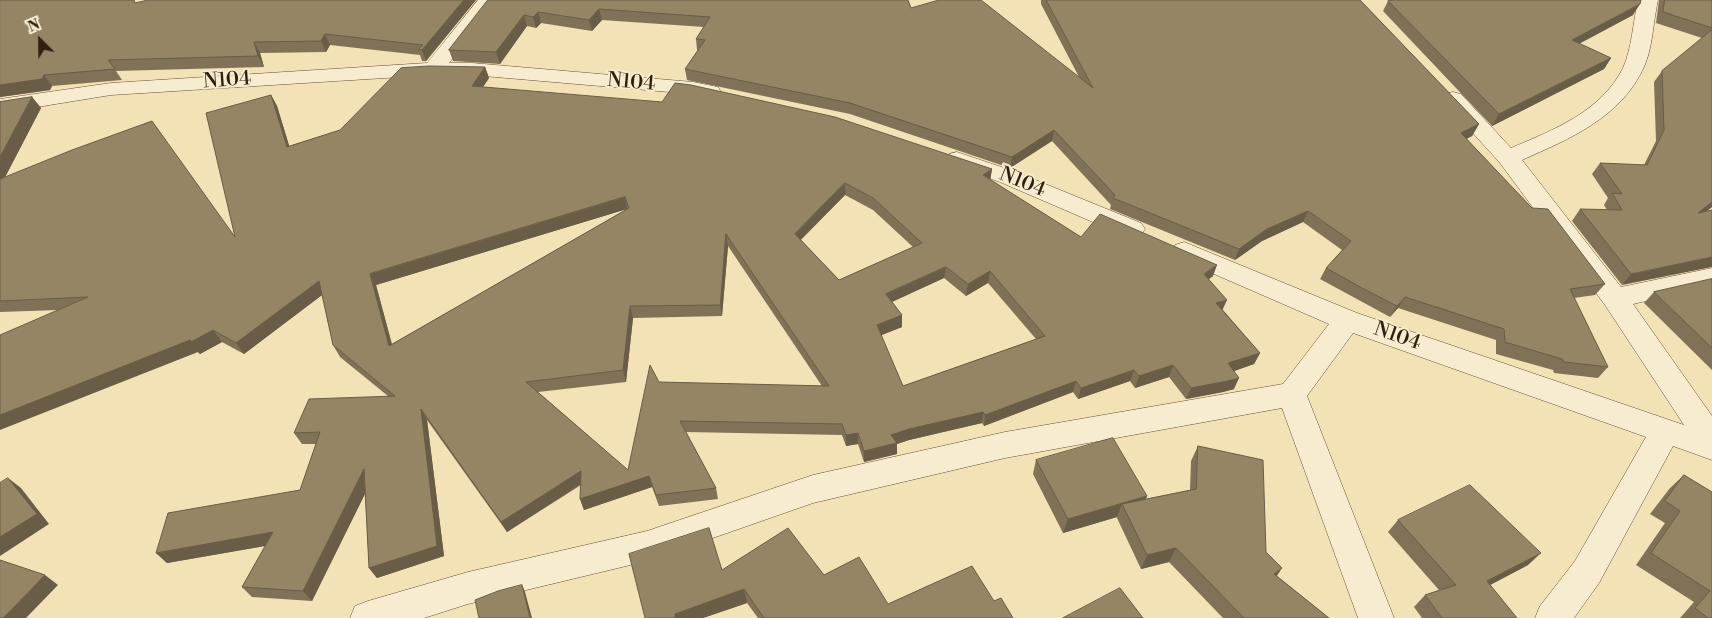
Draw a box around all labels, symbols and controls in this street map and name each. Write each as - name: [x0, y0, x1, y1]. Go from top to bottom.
- north arrow: [15, 15, 65, 65]
- text: N: [26, 16, 43, 37]
- street label: N104: [202, 67, 252, 95]
- street label: N104: [606, 69, 656, 97]
- street label: N104: [995, 163, 1049, 203]
- street label: N104: [1370, 318, 1424, 356]

